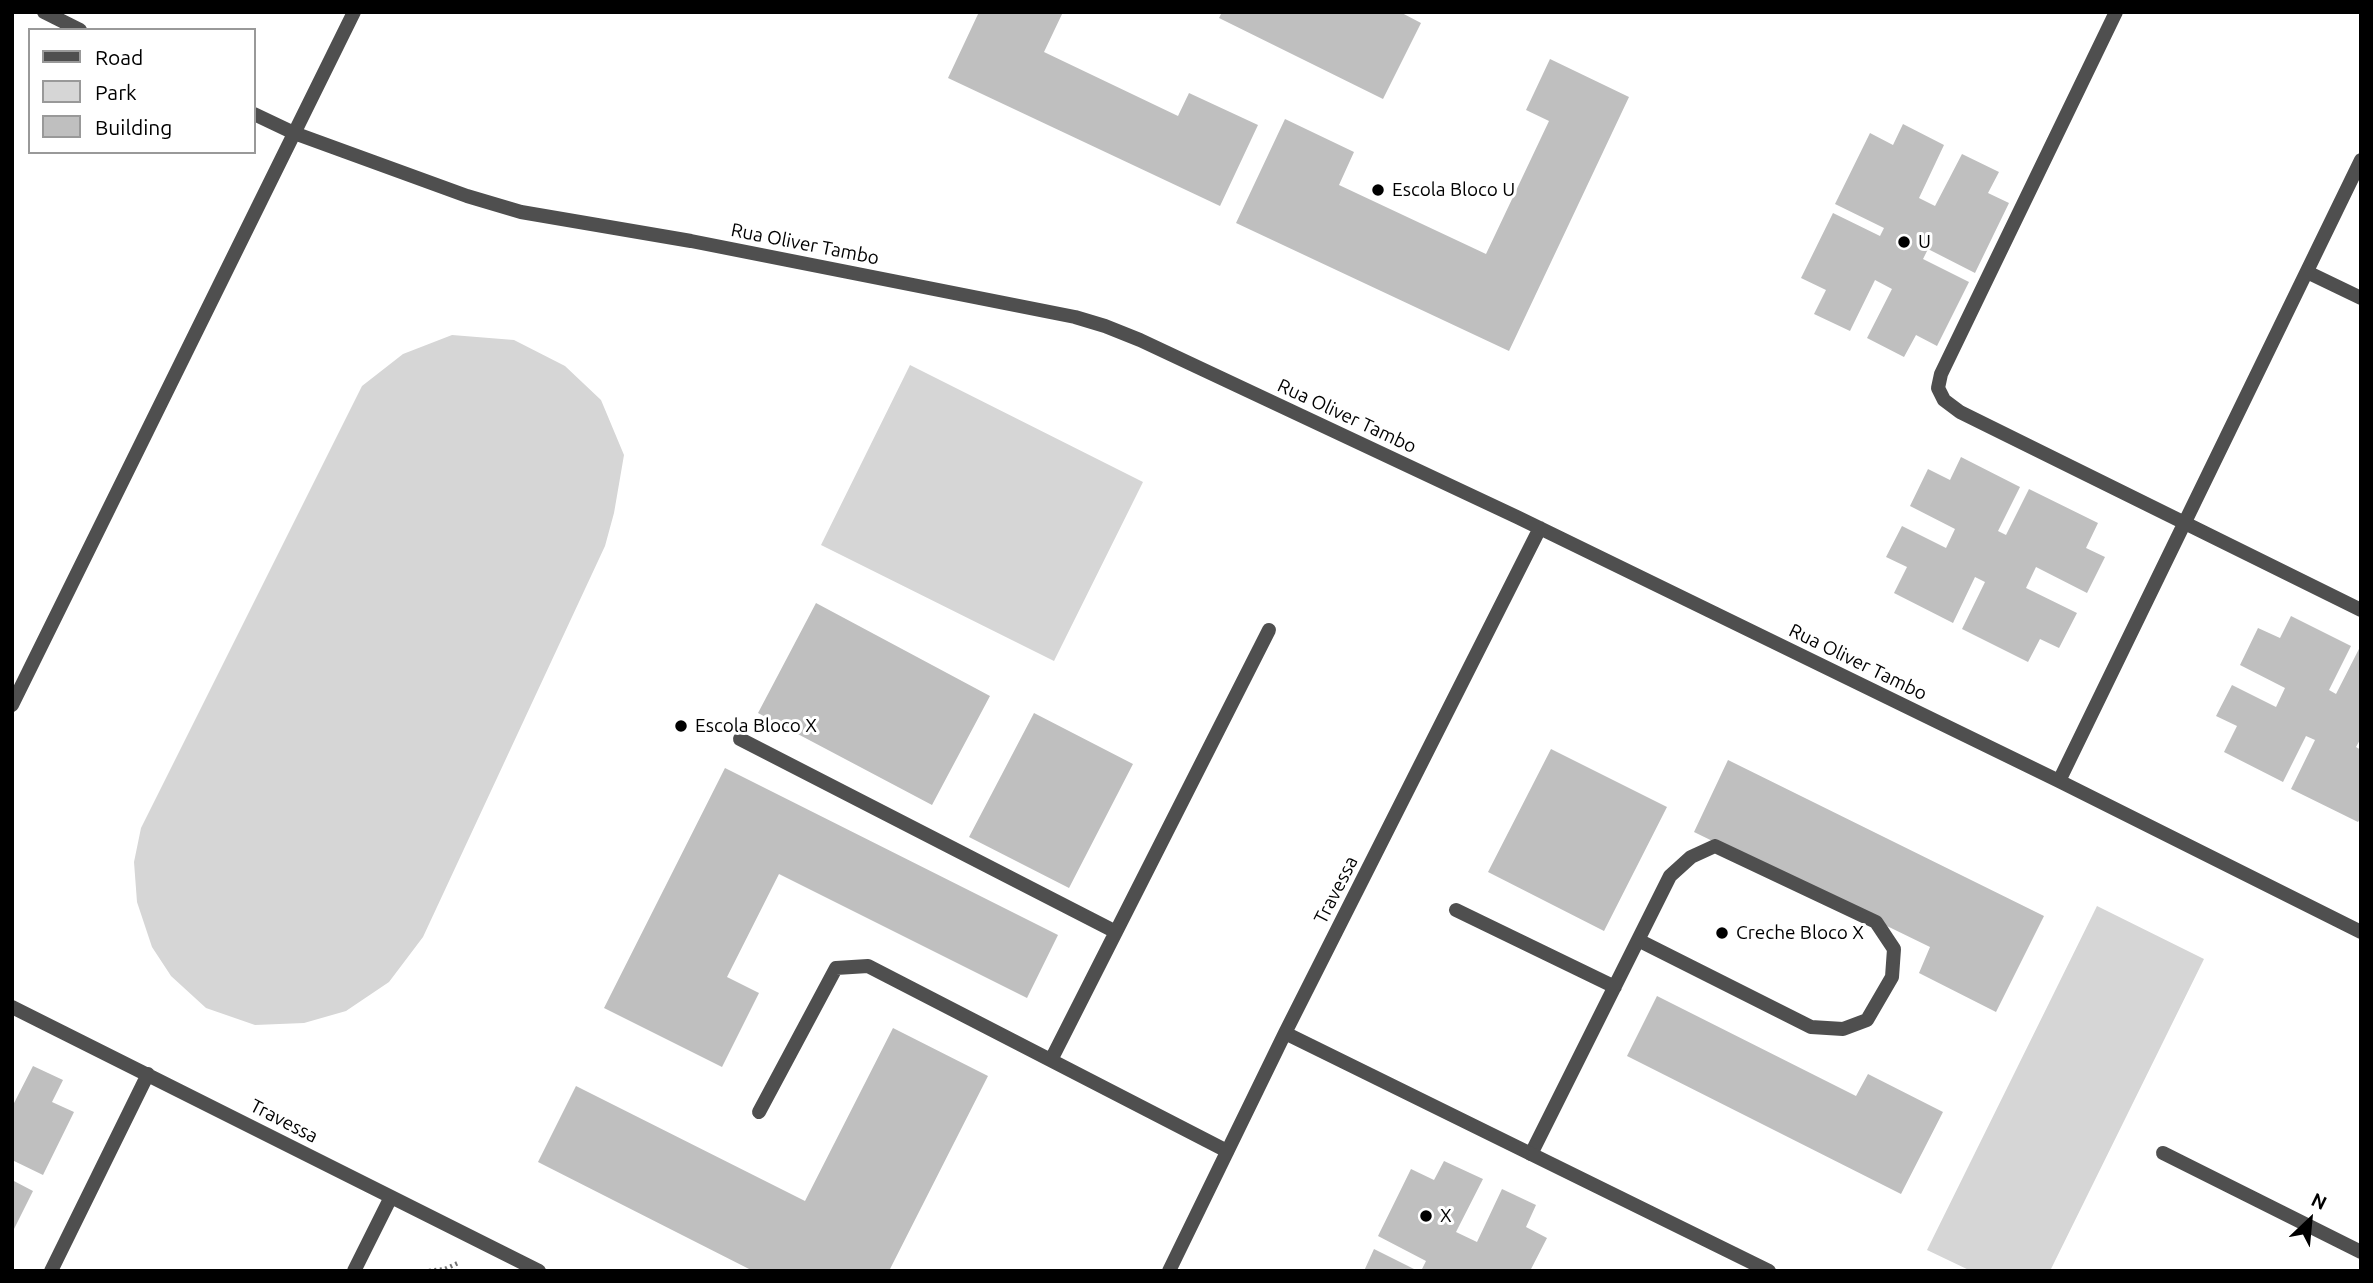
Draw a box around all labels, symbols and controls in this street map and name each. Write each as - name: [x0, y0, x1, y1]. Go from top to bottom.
- legend: [28, 28, 256, 154]
- text: Road: [95, 45, 143, 69]
- text: Park: [95, 80, 137, 104]
- text: Building: [95, 115, 172, 139]
- place label: Escola Bloco U: [1392, 179, 1515, 201]
- marker: Escola Bloco U: [1370, 182, 1386, 198]
- street label: Rua Oliver Tambo: [729, 218, 881, 270]
- place label: U: [1918, 231, 1931, 253]
- marker: U: [1896, 234, 1912, 250]
- street label: Rua Oliver Tambo: [1274, 374, 1420, 458]
- street label: Rua Oliver Tambo: [1785, 619, 1931, 705]
- place label: Escola Bloco X: [695, 715, 817, 737]
- marker: Escola Bloco X: [673, 718, 689, 734]
- street label: Travessa: [1309, 852, 1363, 928]
- place label: Creche Bloco X: [1736, 922, 1864, 944]
- marker: Creche Bloco X: [1714, 925, 1730, 941]
- street label: Travessa: [246, 1094, 322, 1148]
- north arrow: [2275, 1185, 2345, 1255]
- text: N: [2308, 1188, 2330, 1214]
- place label: X: [1440, 1205, 1452, 1227]
- marker: X: [1418, 1208, 1434, 1224]

